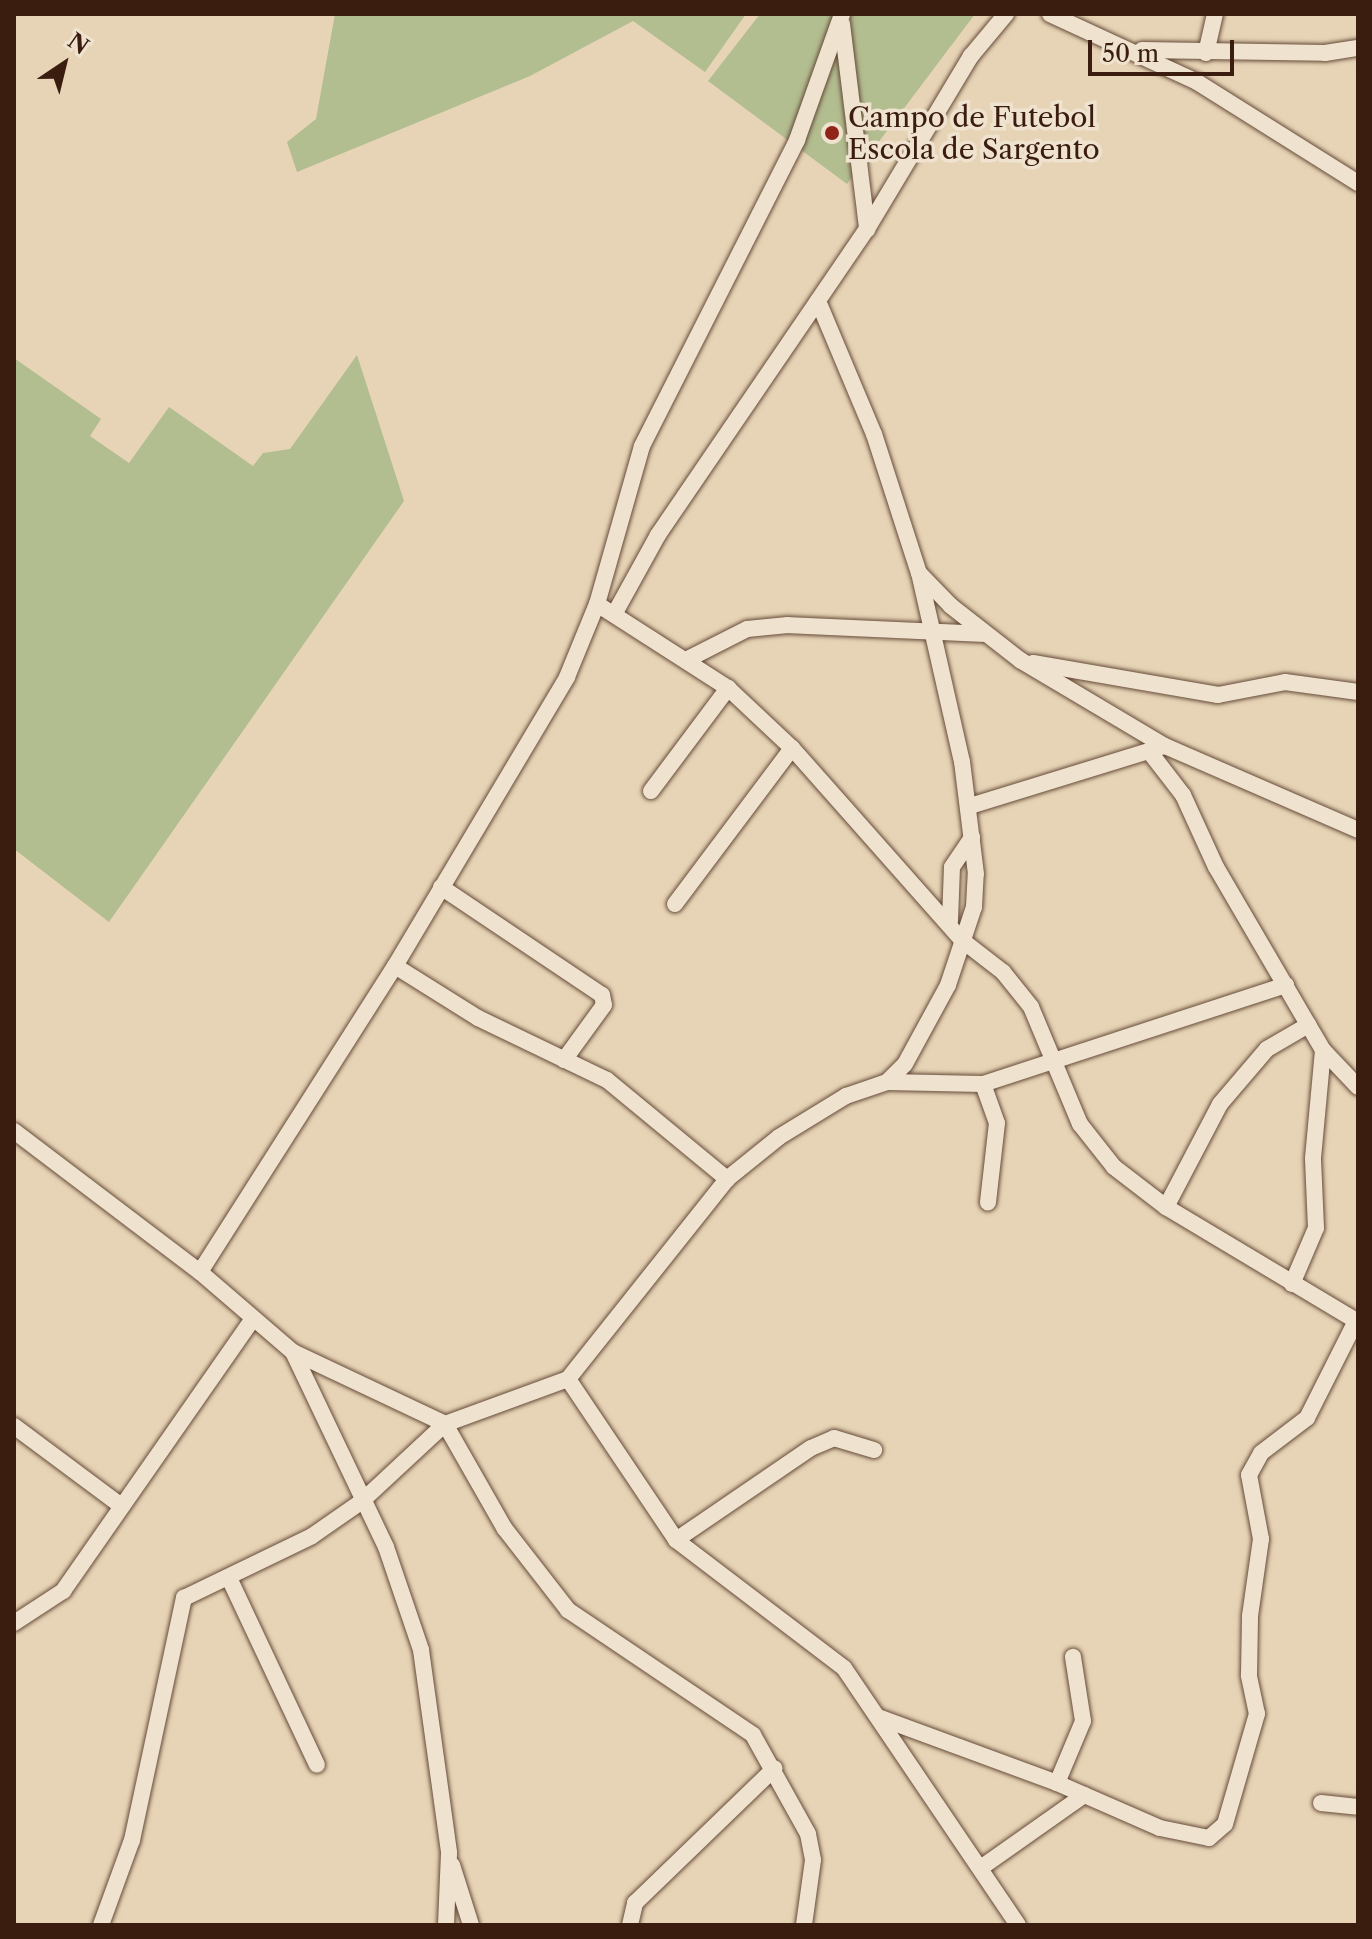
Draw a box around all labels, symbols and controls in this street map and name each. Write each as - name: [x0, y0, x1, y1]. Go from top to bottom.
- north arrow: [24, 24, 104, 104]
- scale bar: [1092, 24, 1238, 74]
- text: N: [62, 27, 94, 60]
- text: 50 m: [1102, 39, 1159, 68]
- place label: Campo de Futebol Escola de Sargento: [848, 100, 1100, 166]
- marker: Campo de Futebol Escola de Sargento: [823, 124, 841, 142]

